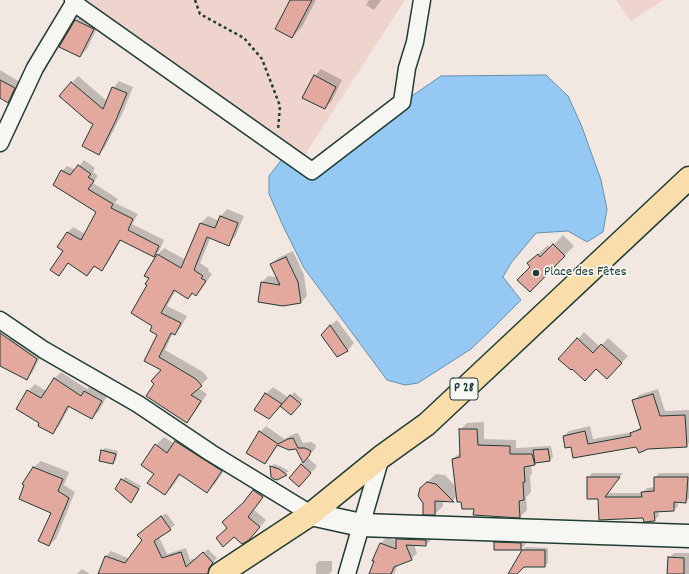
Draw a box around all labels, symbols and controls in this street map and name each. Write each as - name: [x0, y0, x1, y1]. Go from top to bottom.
- place label: Place des Fêtes: [544, 265, 627, 281]
- marker: Place des Fêtes: [531, 268, 541, 278]
- road number: P 28: [450, 378, 478, 400]

